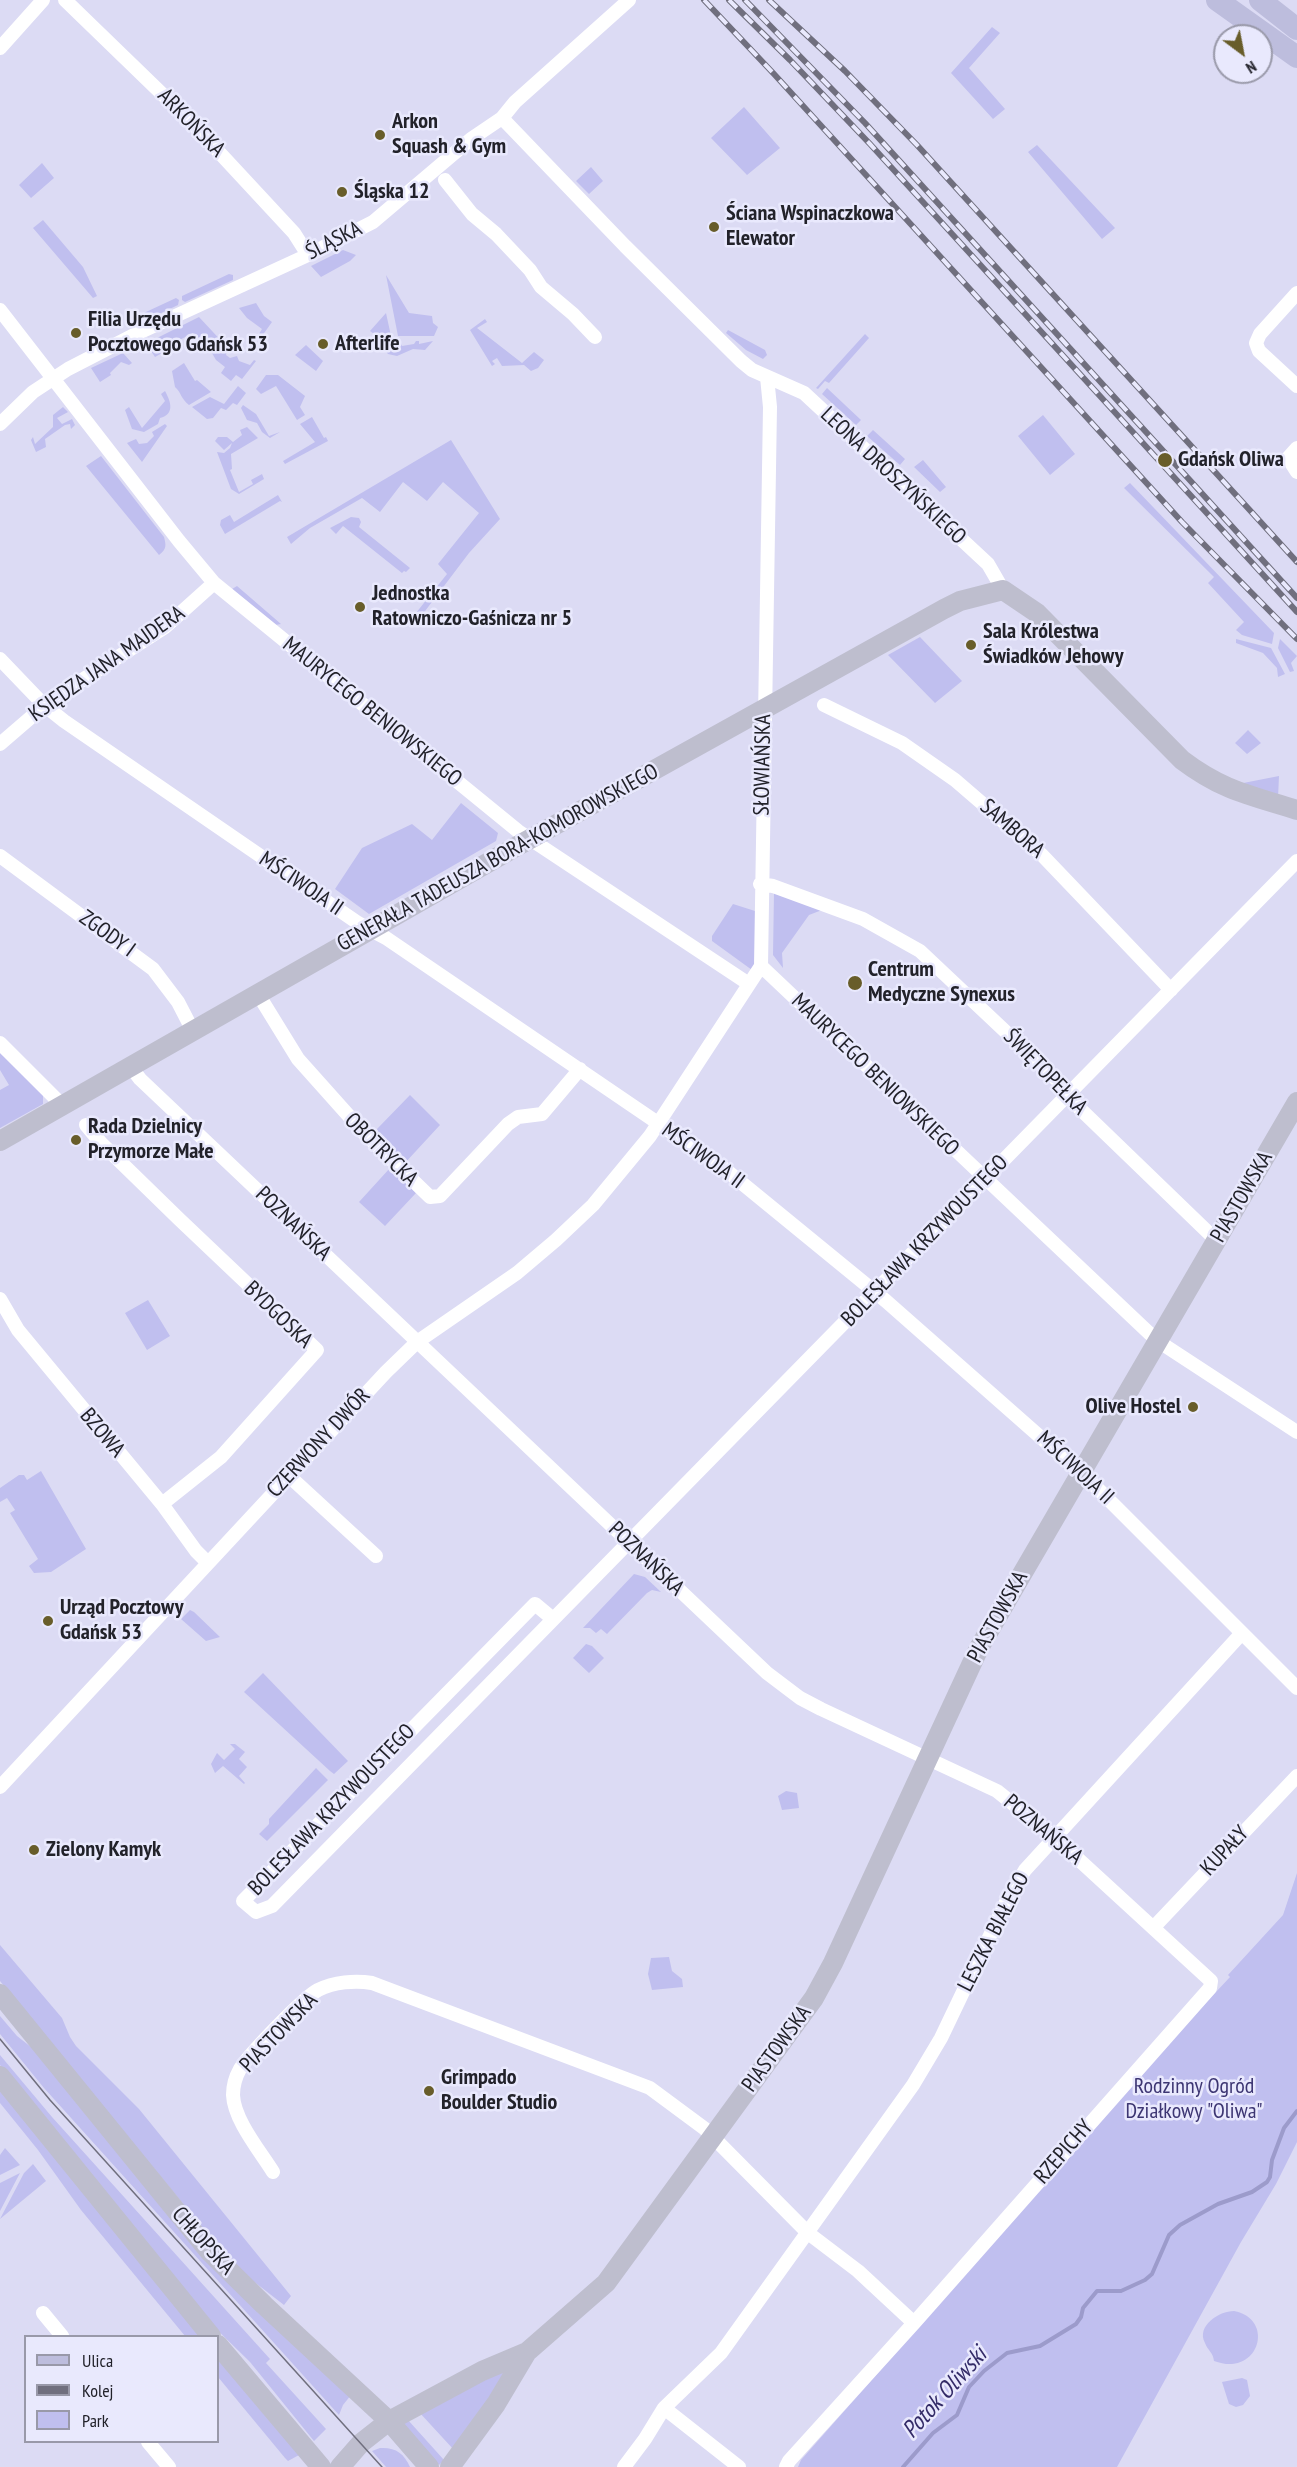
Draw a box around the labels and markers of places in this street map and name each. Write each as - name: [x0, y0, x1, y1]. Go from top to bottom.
- place label: Arkon Squash & Gym: [392, 109, 506, 160]
- marker: Arkon Squash & Gym: [373, 128, 387, 142]
- place label: Śląska 12: [354, 179, 429, 205]
- marker: Śląska 12: [335, 185, 349, 199]
- place label: Ściana Wspinaczkowa Elewator: [726, 201, 894, 252]
- marker: Ściana Wspinaczkowa Elewator: [707, 220, 721, 234]
- place label: Filia Urzędu Pocztowego Gdańsk 53: [88, 307, 268, 358]
- marker: Filia Urzędu Pocztowego Gdańsk 53: [69, 326, 83, 340]
- place label: Afterlife: [335, 331, 400, 357]
- marker: Afterlife: [316, 337, 330, 351]
- place label: Gdańsk Oliwa: [1178, 447, 1284, 473]
- marker: Gdańsk Oliwa: [1156, 451, 1174, 469]
- place label: Jednostka Ratowniczo-Gaśnicza nr 5: [372, 581, 572, 632]
- marker: Jednostka Ratowniczo-Gaśnicza nr 5: [353, 600, 367, 614]
- place label: Sala Królestwa Świadków Jehowy: [983, 619, 1124, 670]
- marker: Sala Królestwa Świadków Jehowy: [964, 638, 978, 652]
- place label: Centrum Medyczne Synexus: [868, 957, 1015, 1008]
- marker: Centrum Medyczne Synexus: [846, 974, 864, 992]
- place label: Rada Dzielnicy Przymorze Małe: [88, 1114, 214, 1166]
- marker: Rada Dzielnicy Przymorze Małe: [69, 1133, 83, 1147]
- place label: Olive Hostel: [1086, 1394, 1181, 1420]
- marker: Olive Hostel: [1186, 1400, 1200, 1414]
- place label: Urząd Pocztowy Gdańsk 53: [60, 1595, 184, 1646]
- marker: Urząd Pocztowy Gdańsk 53: [41, 1614, 55, 1628]
- place label: Zielony Kamyk: [46, 1837, 161, 1863]
- marker: Zielony Kamyk: [27, 1843, 41, 1857]
- place label: Grimpado Boulder Studio: [441, 2065, 557, 2116]
- marker: Grimpado Boulder Studio: [422, 2084, 436, 2098]

